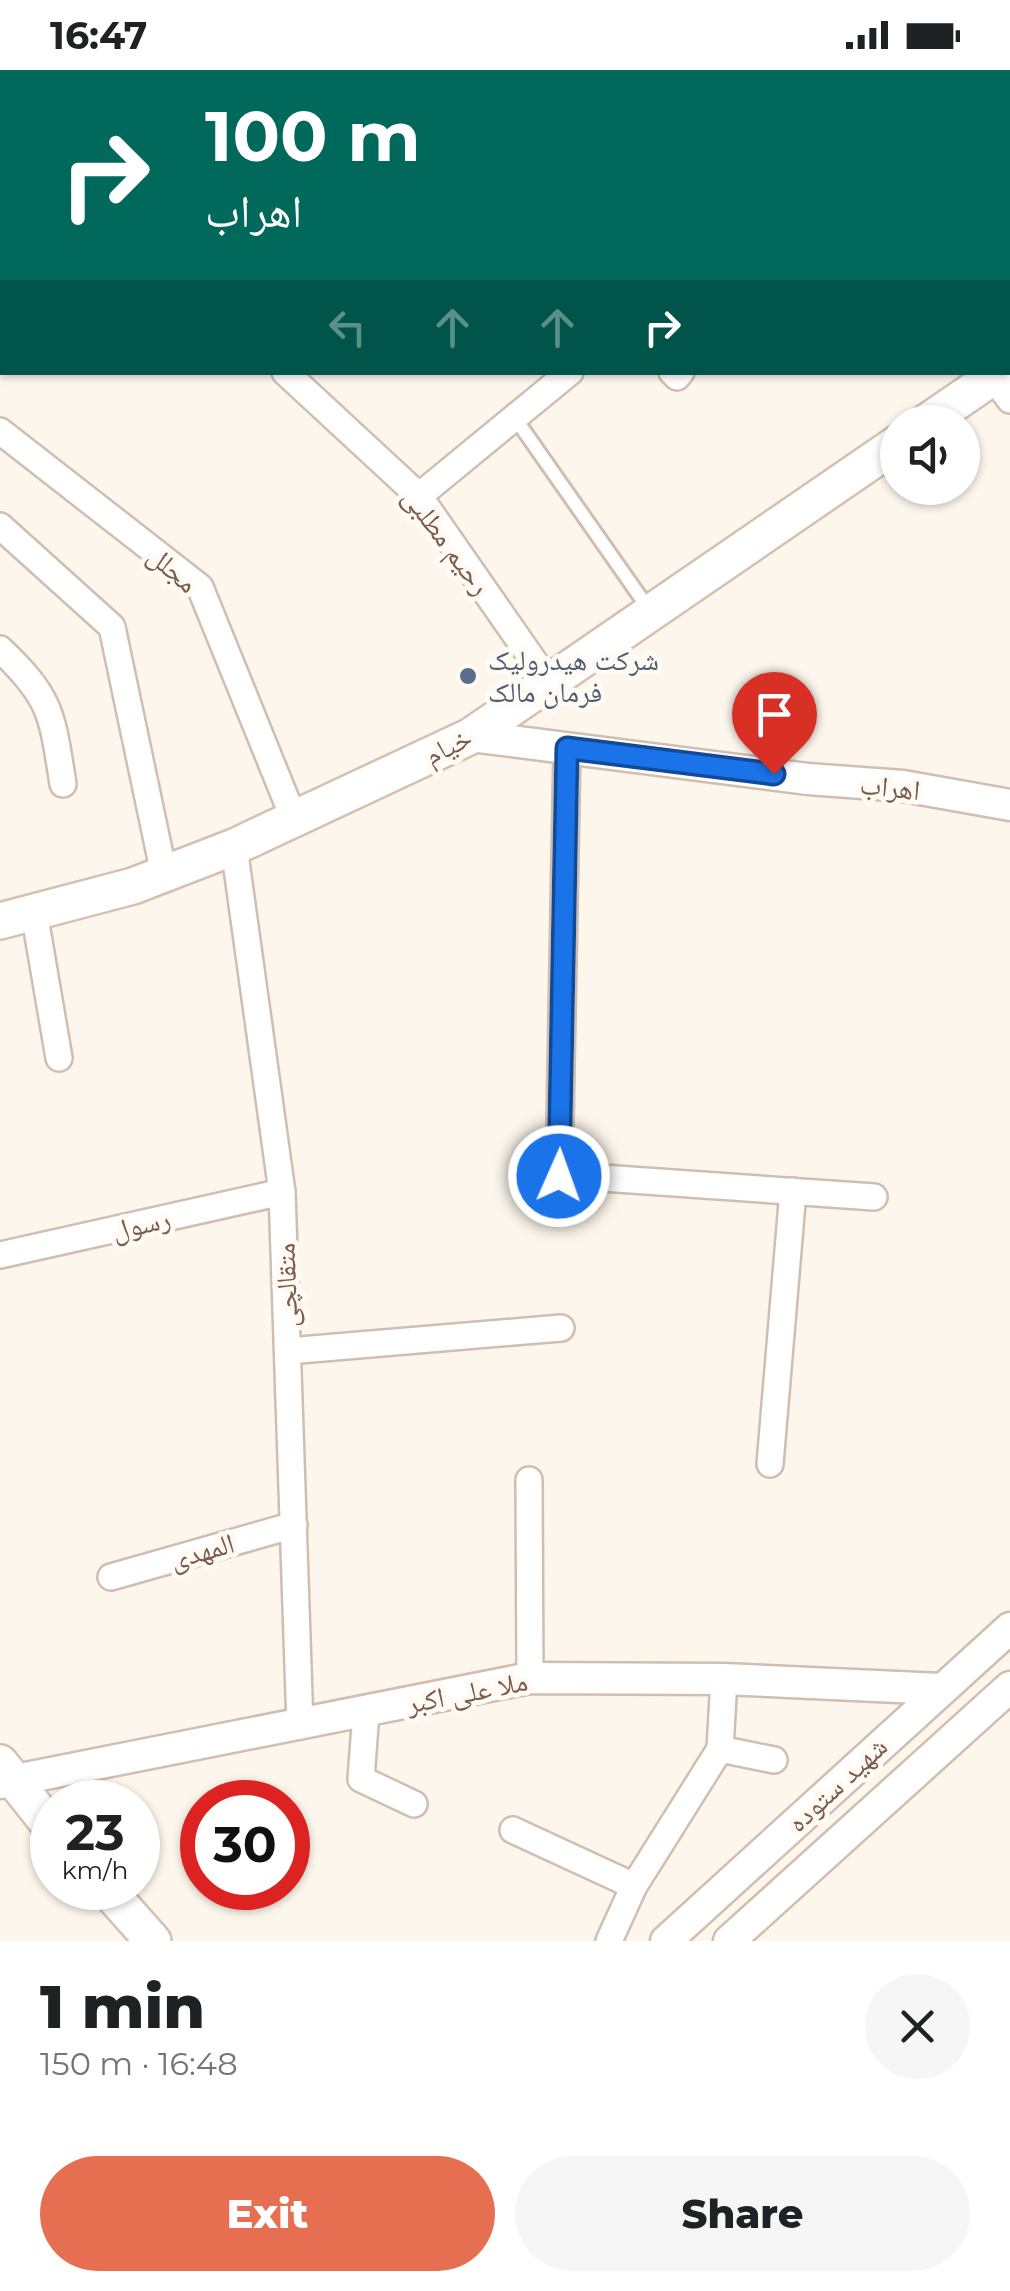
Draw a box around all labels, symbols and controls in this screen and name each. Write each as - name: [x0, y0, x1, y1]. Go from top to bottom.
- text: 16:47: [50, 12, 147, 59]
- text: 100 m: [205, 93, 421, 179]
- icon: right: [40, 110, 170, 240]
- text: اهراب: [205, 183, 302, 238]
- icon: left: [320, 300, 375, 355]
- icon: ahead: [425, 300, 480, 355]
- icon: ahead: [530, 300, 585, 355]
- icon: right: [635, 300, 690, 355]
- map controls: [880, 405, 980, 505]
- button: sound: [880, 405, 980, 505]
- street label: رحیم مطلبی: [394, 481, 498, 603]
- street label: مجلل: [141, 538, 205, 601]
- place label: شرکت هیدرولیک فرمان مالک: [488, 643, 659, 709]
- marker: شرکت هیدرولیک فرمان مالک: [457, 665, 479, 687]
- pin: [732, 672, 817, 775]
- icon: arrive: [747, 687, 802, 742]
- street label: خیام: [419, 720, 478, 774]
- street label: اهراب: [858, 767, 922, 807]
- position arrow: [507, 1124, 611, 1228]
- street label: رسول: [108, 1201, 174, 1247]
- street label: متقالچی: [268, 1242, 305, 1328]
- street label: المهدی: [166, 1526, 238, 1576]
- street label: ملا علی اکبر: [403, 1664, 531, 1722]
- street label: شهید ستوده: [780, 1729, 894, 1839]
- speed limit sign: 30: [180, 1780, 310, 1910]
- text: 23: [65, 1802, 125, 1863]
- text: km/h: [62, 1855, 128, 1885]
- text: 1 min: [40, 1970, 205, 2043]
- button: close: [865, 1974, 970, 2079]
- text: 150 m · 16:48: [40, 2044, 238, 2083]
- button: Exit: [40, 2156, 495, 2271]
- button: Share: [515, 2156, 970, 2271]

